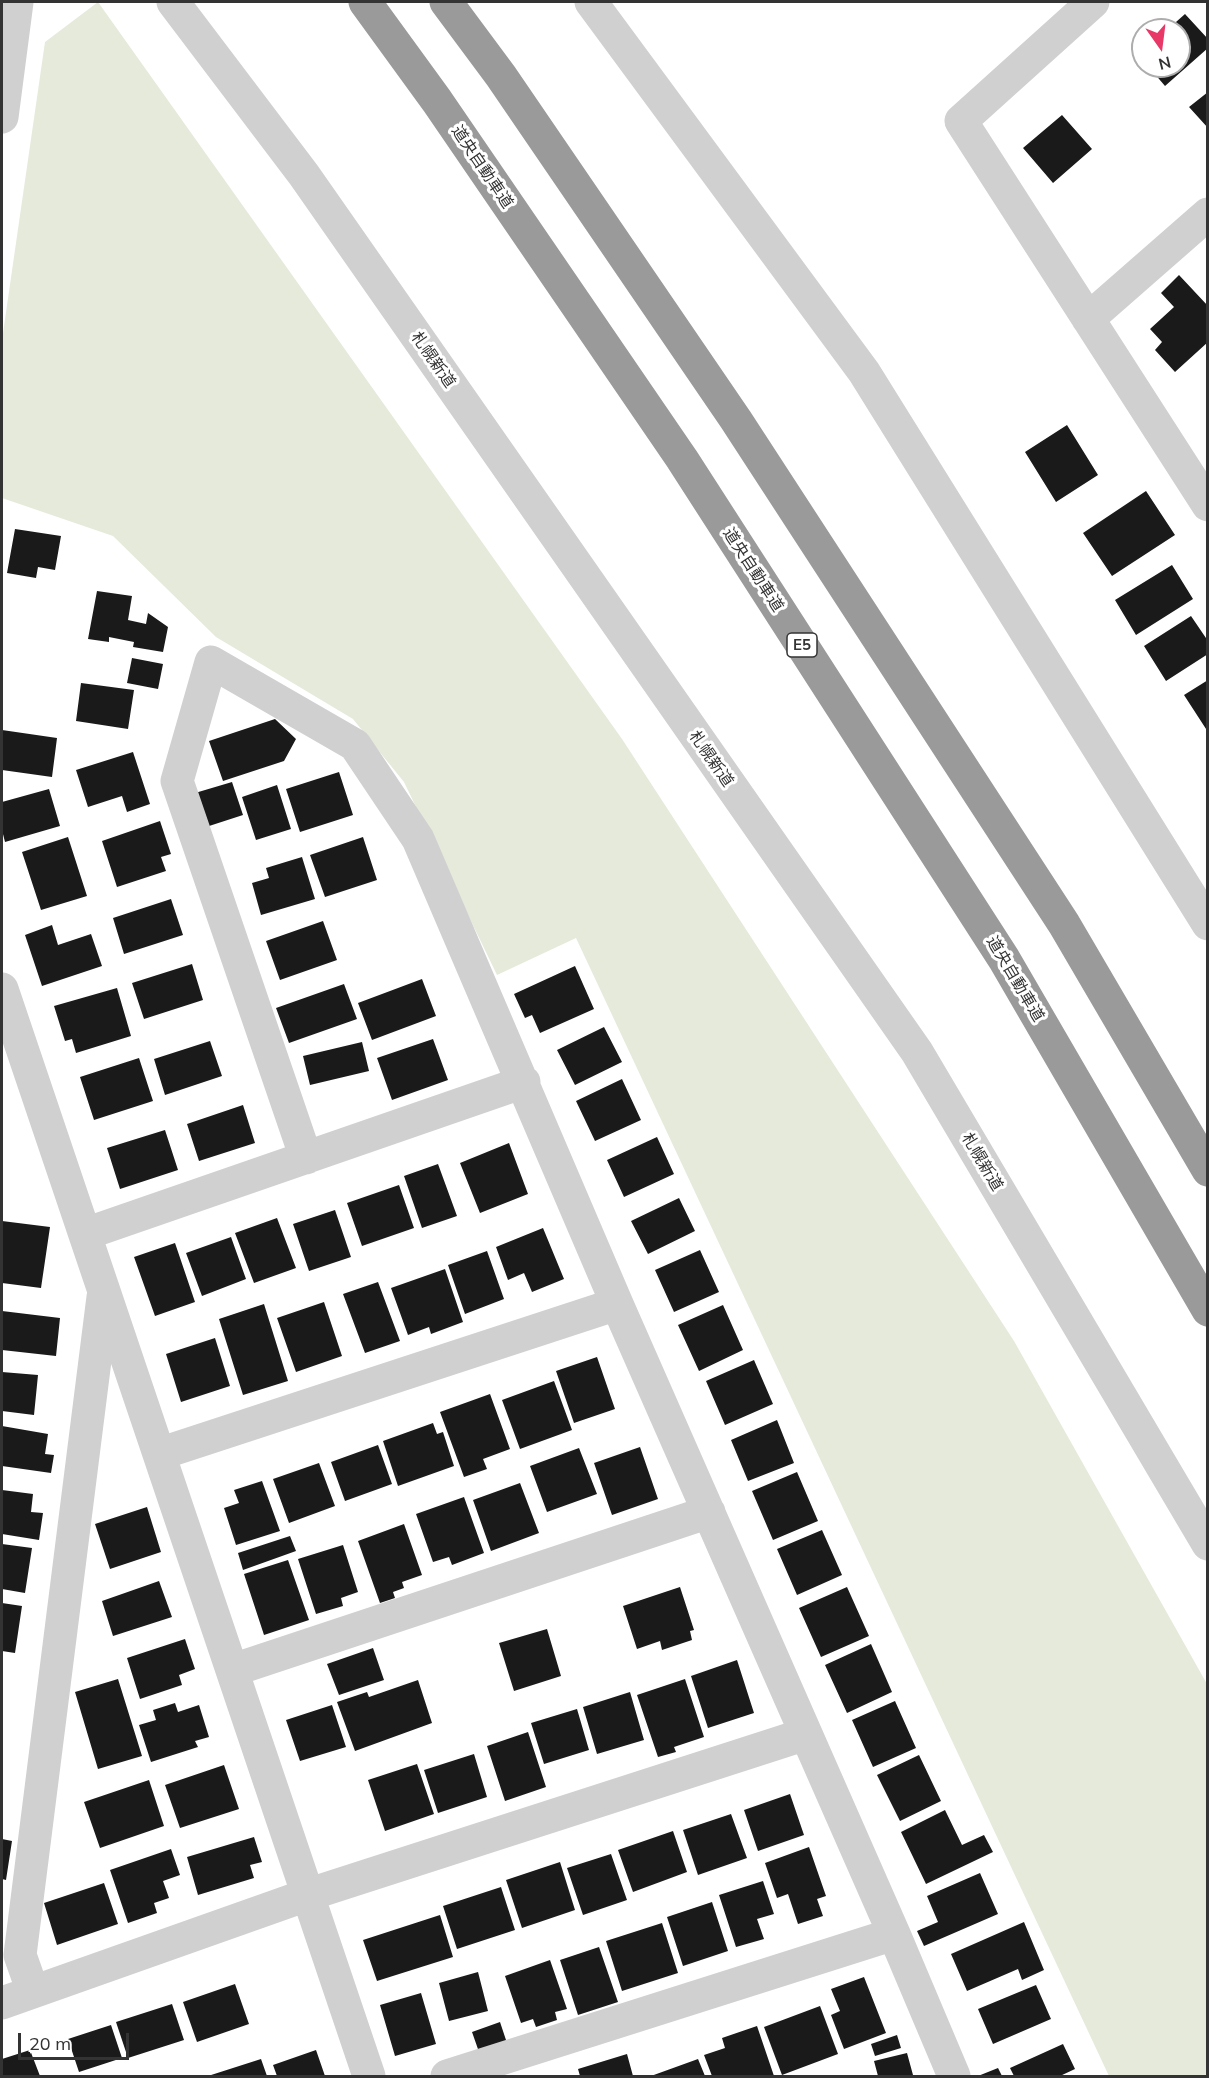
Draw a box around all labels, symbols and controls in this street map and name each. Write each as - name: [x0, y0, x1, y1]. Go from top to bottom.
- north arrow: [1131, 18, 1191, 78]
- text: N: [1157, 52, 1173, 75]
- street label: 道央自動車道: [447, 122, 517, 212]
- street label: 札幌新道: [407, 328, 459, 392]
- street label: 道央自動車道: [719, 525, 787, 615]
- road number: E5: [787, 633, 817, 657]
- street label: 札幌新道: [685, 727, 737, 791]
- street label: 道央自動車道: [982, 933, 1048, 1025]
- street label: 札幌新道: [957, 1130, 1007, 1194]
- scale bar: [21, 2021, 132, 2059]
- text: 20 m: [29, 2032, 71, 2055]

